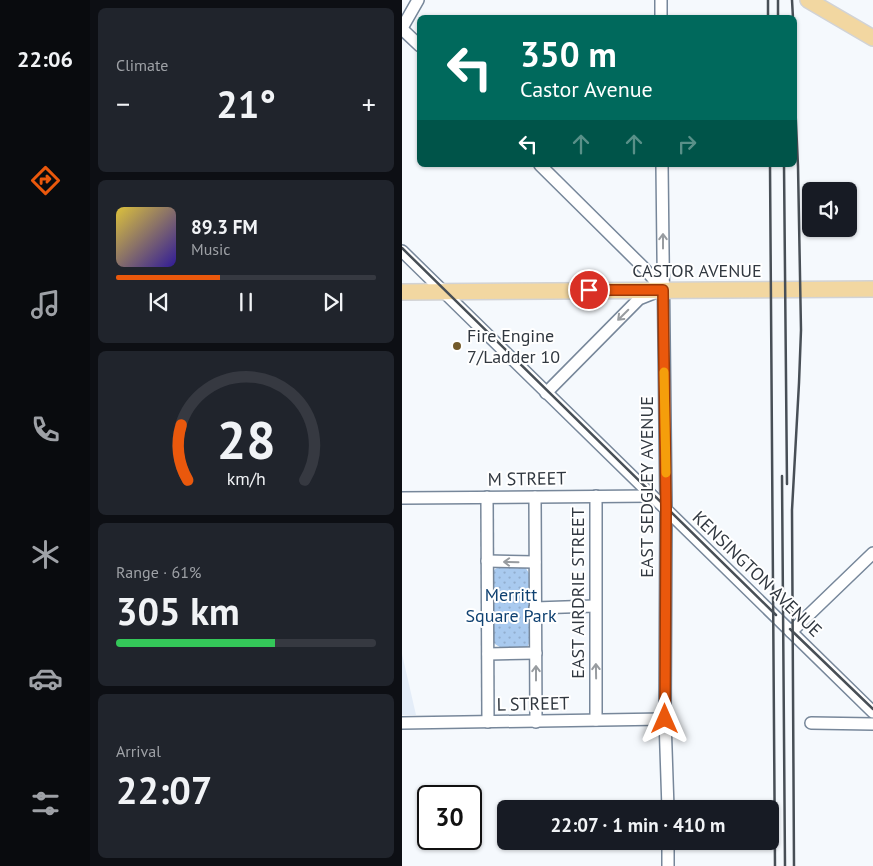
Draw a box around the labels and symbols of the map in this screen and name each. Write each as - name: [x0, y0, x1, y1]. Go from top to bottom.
- one-way arrow: [658, 233, 668, 250]
- street label: CASTOR AVENUE: [632, 259, 762, 282]
- pin: [568, 269, 610, 311]
- one-way arrow: [617, 309, 629, 322]
- place label: Fire Engine 7/Ladder 10: [467, 324, 560, 368]
- marker: Fire Engine 7/Ladder 10: [451, 340, 463, 352]
- street label: EAST SEDGLEY AVENUE: [635, 396, 658, 578]
- street label: M STREET: [487, 466, 566, 491]
- street label: KENSINGTON AVENUE: [688, 506, 827, 641]
- street label: EAST AIRDRIE STREET: [566, 507, 589, 679]
- one-way arrow: [503, 557, 519, 566]
- park label: Merritt Square Park: [465, 583, 557, 627]
- one-way arrow: [591, 664, 601, 680]
- one-way arrow: [531, 665, 541, 682]
- street label: L STREET: [496, 691, 570, 716]
- position arrow: [638, 692, 690, 744]
- speed limit sign: 30: [417, 785, 482, 850]

